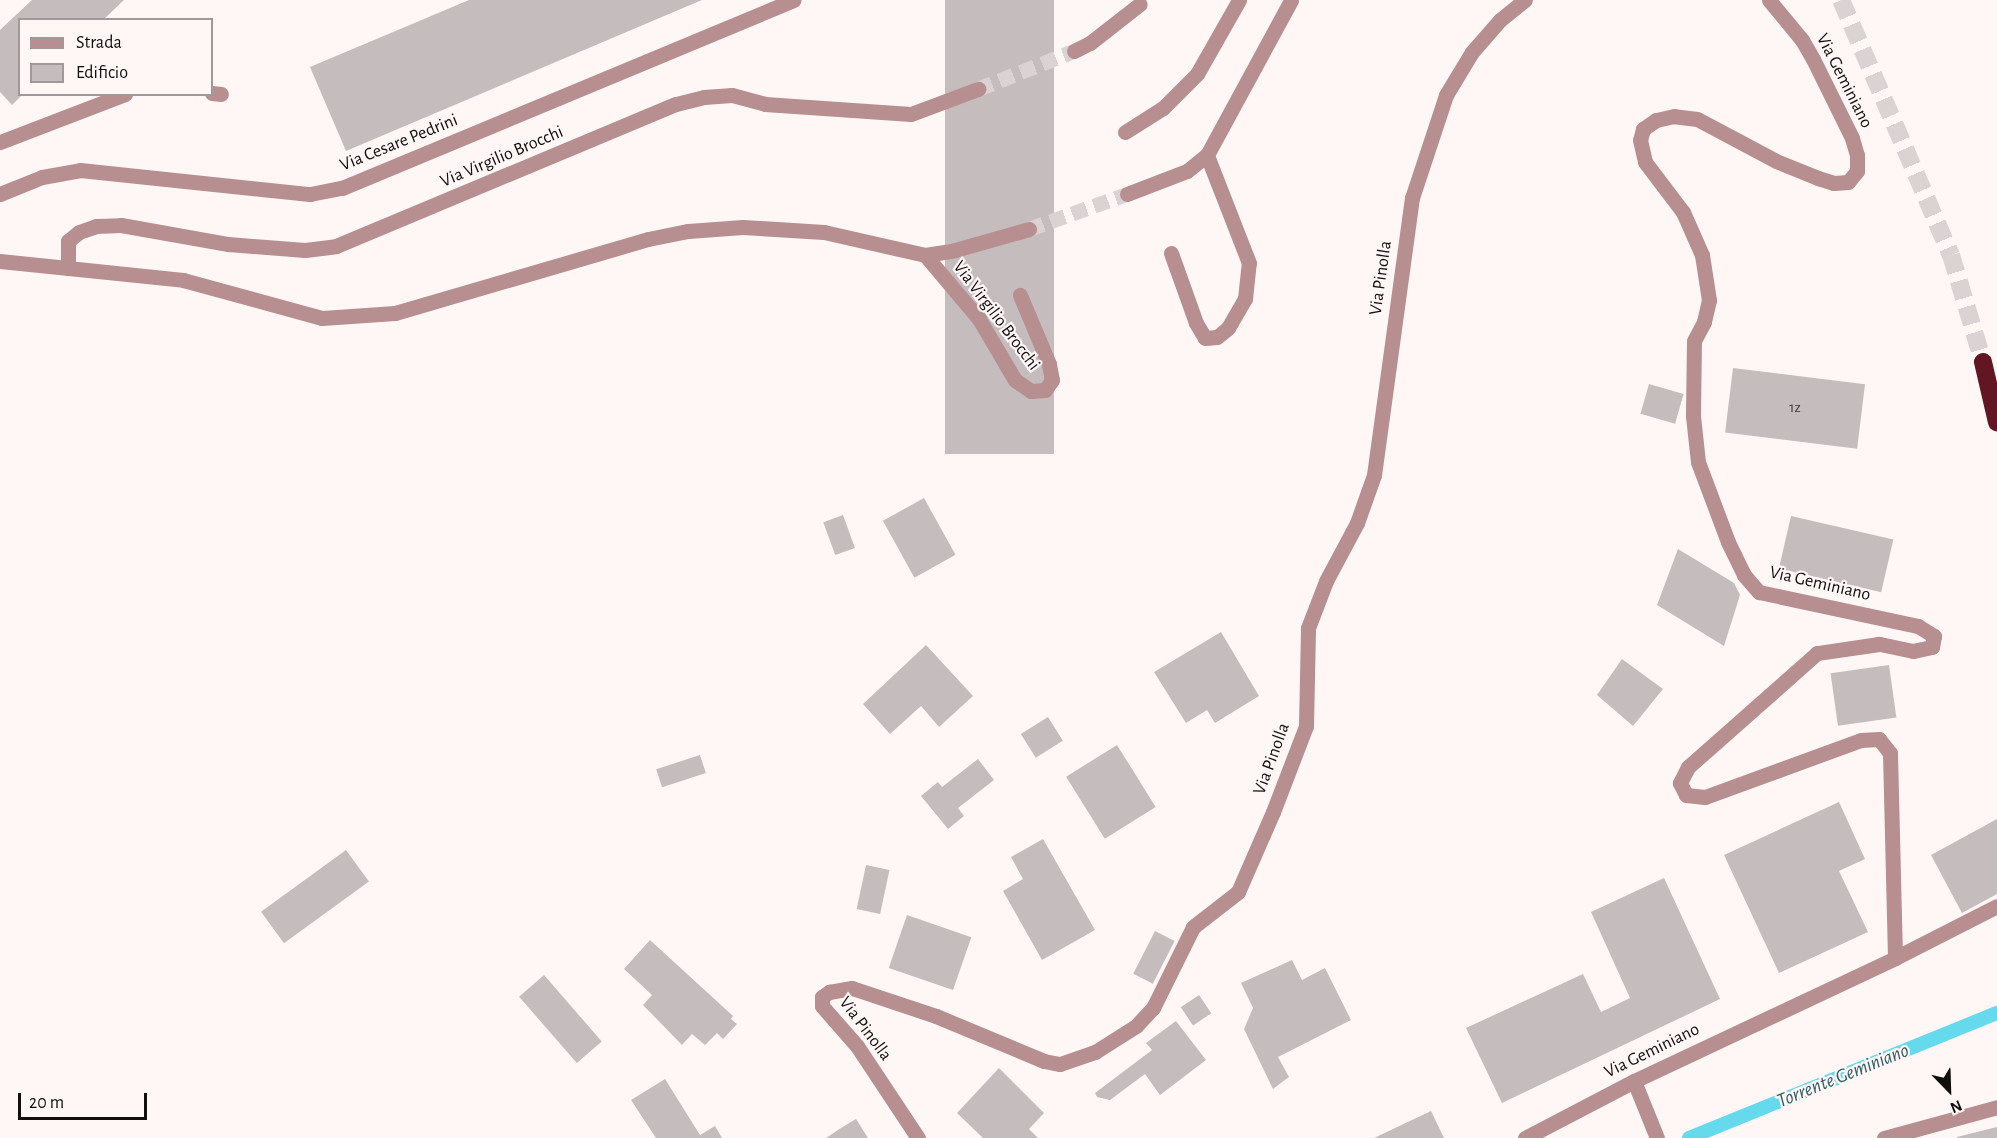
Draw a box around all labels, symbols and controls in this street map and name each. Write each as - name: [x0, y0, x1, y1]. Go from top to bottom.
- legend: [18, 18, 213, 96]
- street label: Via Geminiano: [1811, 30, 1877, 132]
- text: Strada: [76, 34, 122, 52]
- text: Edificio: [76, 64, 128, 82]
- street label: Via Cesare Pedrini: [337, 110, 461, 176]
- street label: Via Virgilio Brocchi: [437, 121, 567, 193]
- street label: Via Pinolla: [1365, 239, 1397, 317]
- street label: Via Virgilio Brocchi: [948, 257, 1044, 375]
- house number: 1z: [1789, 399, 1801, 417]
- street label: Via Geminiano: [1767, 562, 1873, 606]
- street label: Via Pinolla: [1249, 720, 1295, 798]
- street label: Via Pinolla: [834, 993, 896, 1065]
- street label: Via Geminiano: [1601, 1019, 1703, 1083]
- water label: Torrente Geminiano: [1773, 1039, 1913, 1113]
- north arrow: [1919, 1060, 1979, 1120]
- scale bar: [21, 1081, 150, 1119]
- text: 20 m: [29, 1094, 64, 1112]
- text: N: [1948, 1097, 1964, 1116]

